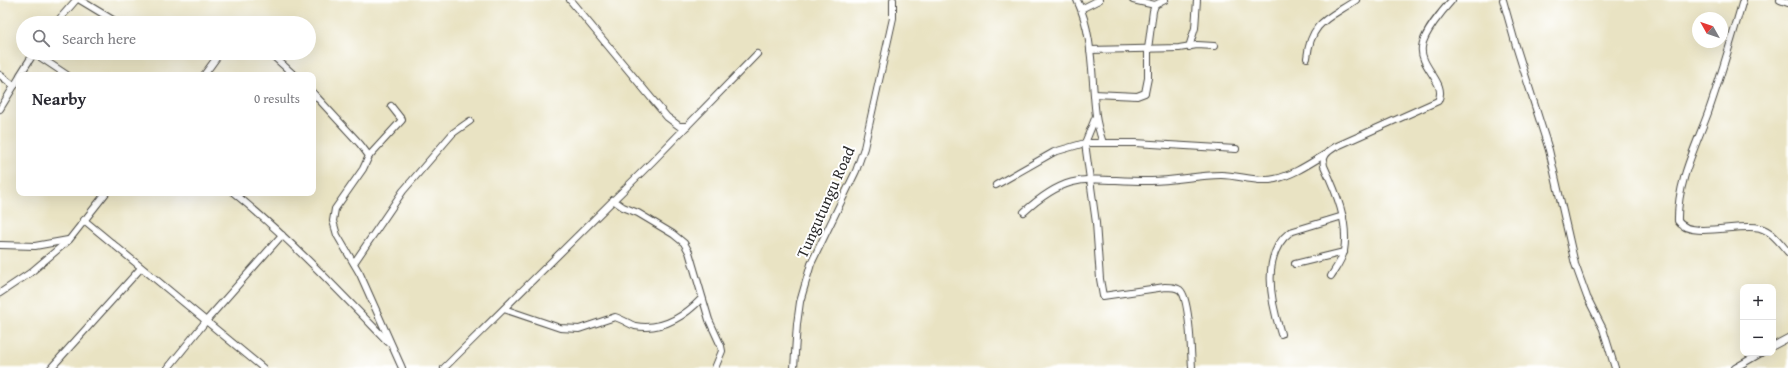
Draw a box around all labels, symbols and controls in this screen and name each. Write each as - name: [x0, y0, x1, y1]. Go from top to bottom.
- north arrow: [1692, 12, 1728, 48]
- search box: [16, 16, 316, 60]
- icon: search: [30, 27, 52, 49]
- text: Search here: [62, 28, 136, 49]
- text: Nearby: [32, 86, 86, 111]
- text: 0 results: [254, 89, 300, 108]
- street label: Tungutungu Road: [790, 142, 861, 262]
- map controls: [1740, 284, 1776, 356]
- button: +: [1740, 284, 1776, 320]
- button: −: [1740, 320, 1776, 356]

